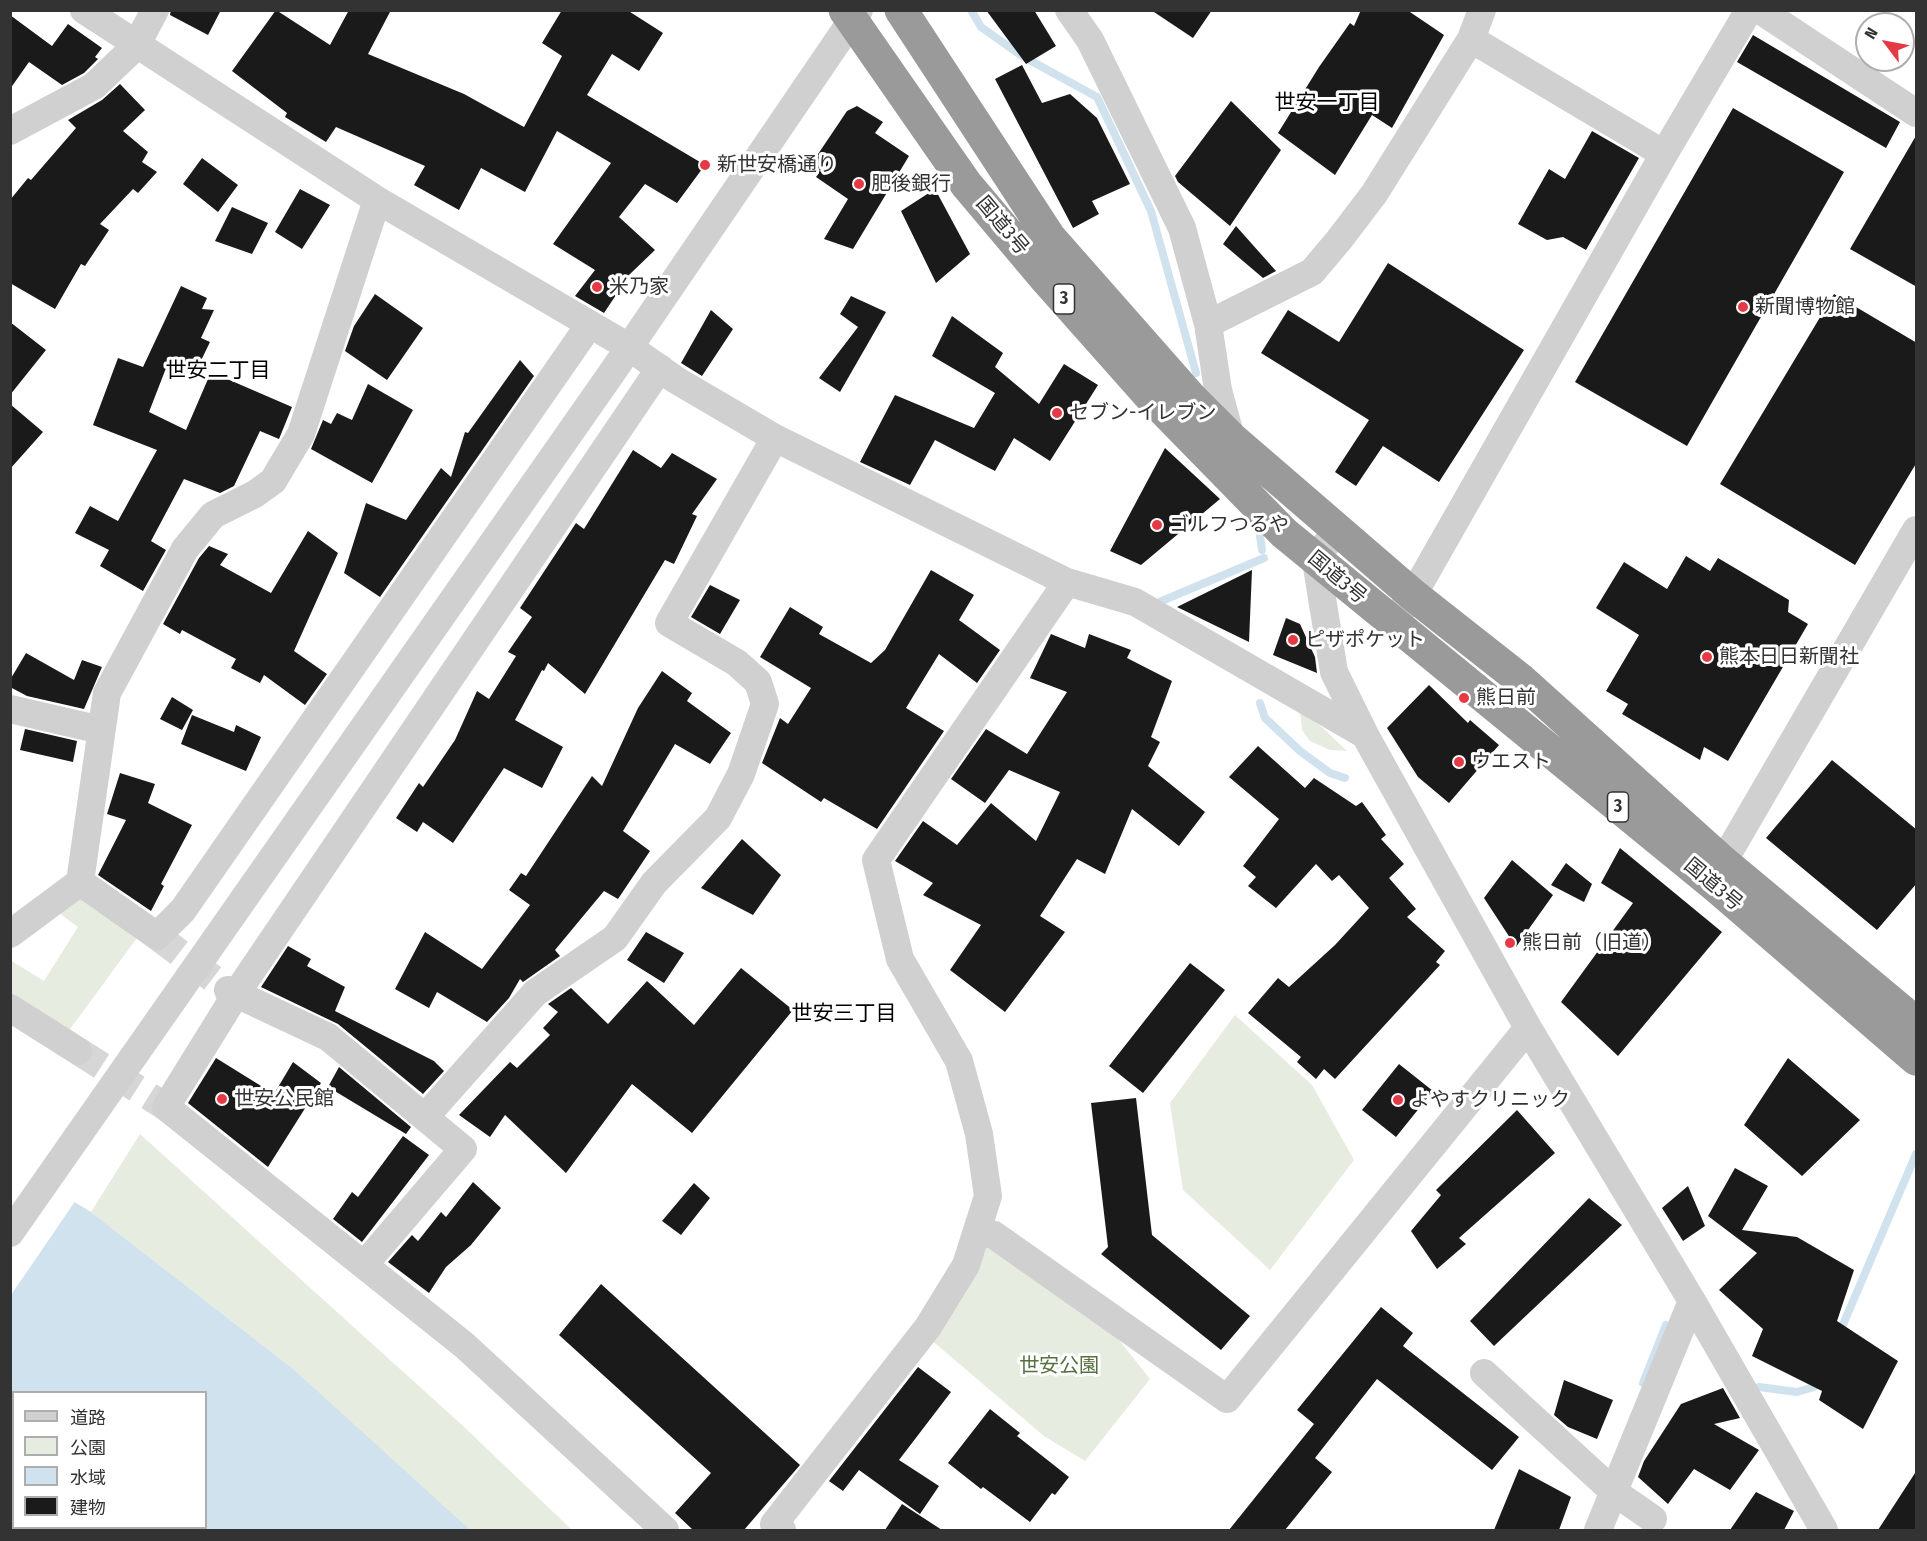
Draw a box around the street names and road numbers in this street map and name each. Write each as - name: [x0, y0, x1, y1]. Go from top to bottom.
- street label: 国道3号: [971, 192, 1033, 260]
- road number: 3: [1054, 284, 1074, 314]
- street label: 国道3号: [1303, 547, 1371, 609]
- road number: 3: [1608, 792, 1628, 822]
- street label: 国道3号: [1679, 854, 1747, 916]

